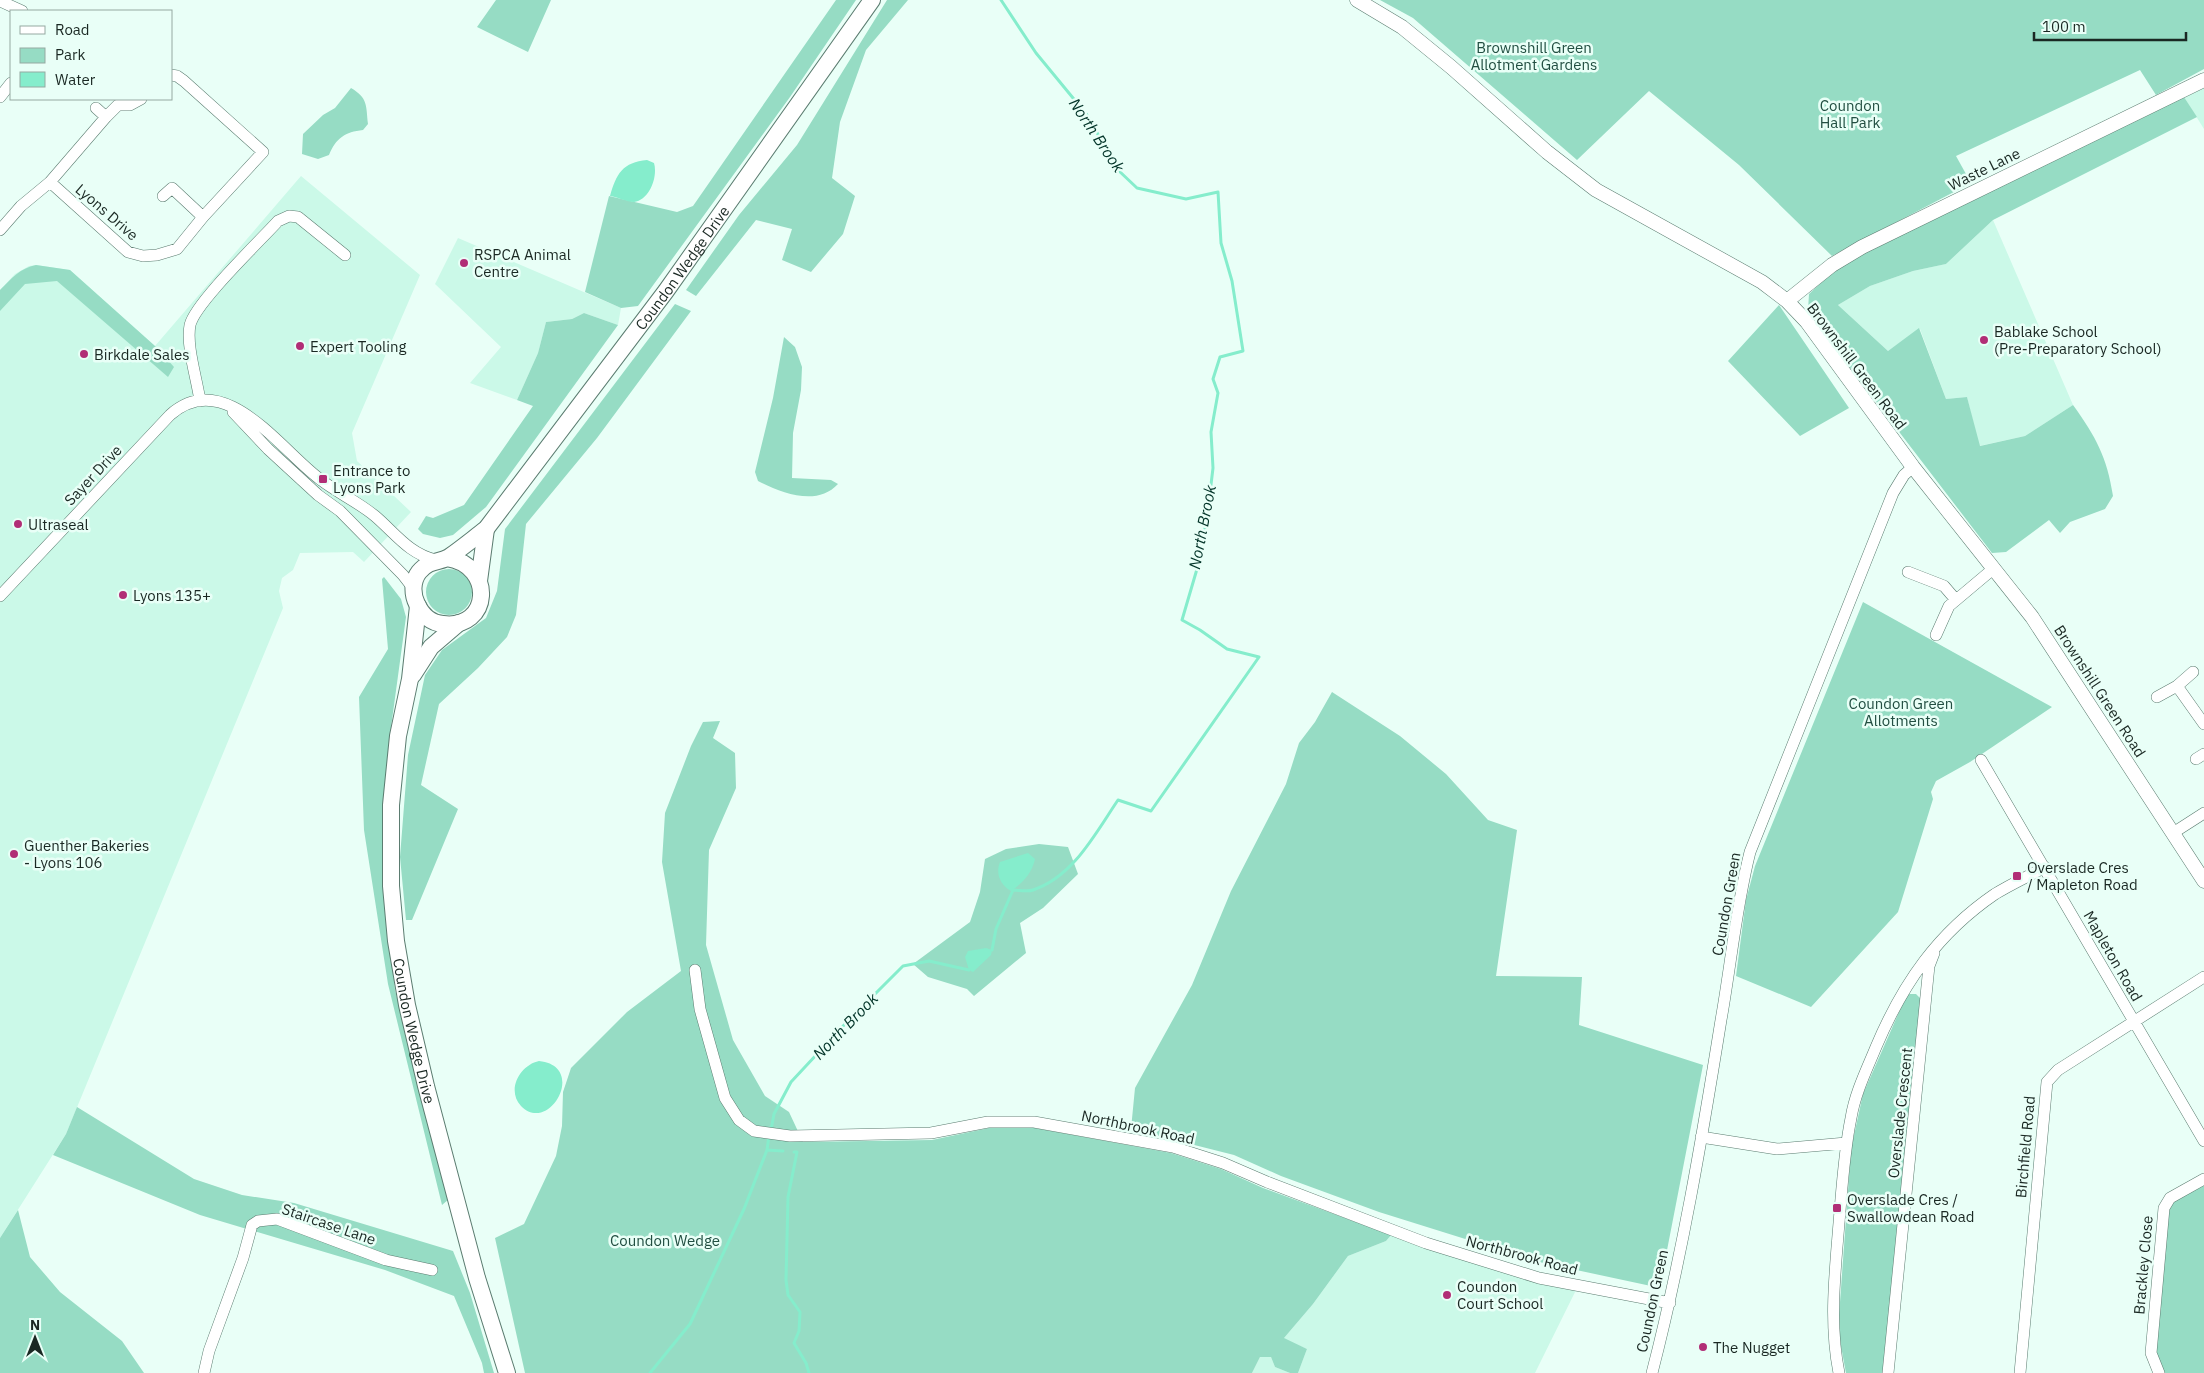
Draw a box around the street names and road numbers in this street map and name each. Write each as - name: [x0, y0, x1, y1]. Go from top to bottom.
- street label: Waste Lane: [1945, 143, 2023, 195]
- street label: Lyons Drive: [72, 180, 142, 244]
- street label: Coundon Wedge Drive: [631, 202, 733, 333]
- street label: Brownshill Green Road: [1803, 299, 1911, 433]
- street label: Sayer Drive: [60, 441, 126, 509]
- street label: Brownshill Green Road: [2050, 621, 2150, 761]
- street label: Coundon Green: [1708, 851, 1744, 957]
- street label: Mapleton Road: [2079, 907, 2147, 1005]
- street label: Coundon Wedge Drive: [390, 957, 440, 1106]
- street label: Overslade Crescent: [1884, 1047, 1916, 1179]
- street label: Birchfield Road: [2011, 1095, 2039, 1199]
- street label: Northbrook Road: [1080, 1106, 1196, 1148]
- street label: Staircase Lane: [280, 1199, 378, 1249]
- street label: Brackley Close: [2129, 1215, 2157, 1315]
- street label: Northbrook Road: [1464, 1231, 1580, 1279]
- street label: Coundon Green: [1632, 1248, 1672, 1354]

